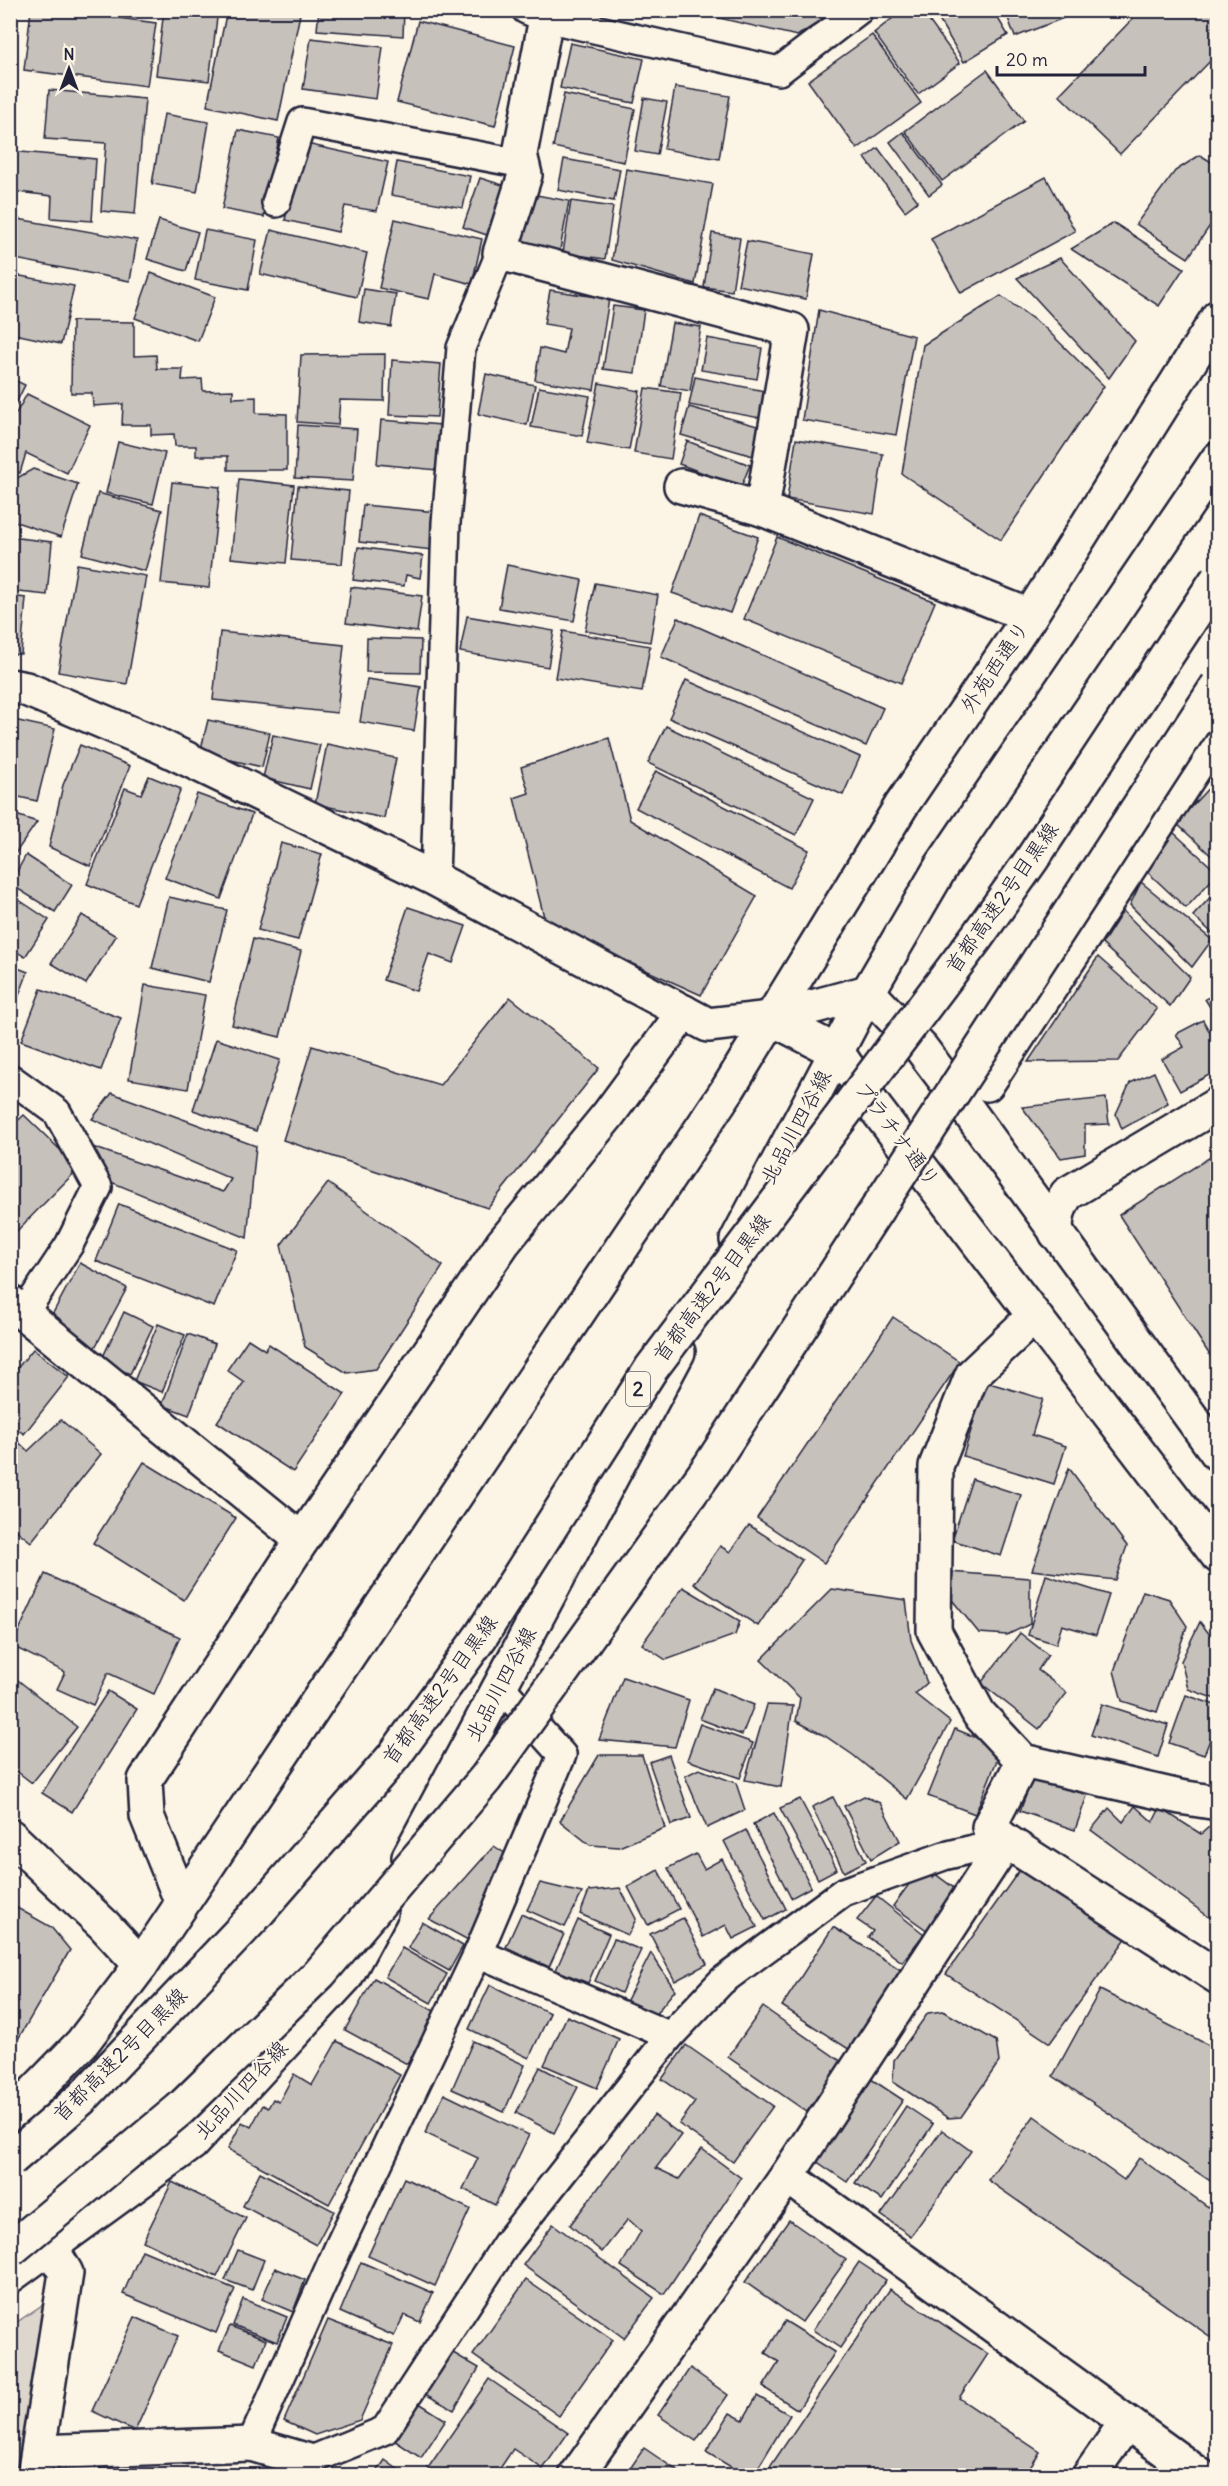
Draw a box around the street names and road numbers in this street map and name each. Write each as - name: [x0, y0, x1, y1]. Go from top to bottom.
- street label: 外苑西通り: [954, 616, 1035, 718]
- street label: 首都高速2号目黒線: [939, 816, 1064, 979]
- street label: 北品川四谷線: [754, 1065, 837, 1189]
- street label: プラチナ通り: [849, 1075, 946, 1192]
- street label: 首都高速2号目黒線: [647, 1208, 776, 1368]
- road number: 2: [626, 1372, 650, 1406]
- street label: 首都高速2号目黒線: [376, 1609, 503, 1770]
- street label: 北品川四谷線: [459, 1622, 542, 1746]
- street label: 首都高速2号目黒線: [47, 1982, 193, 2128]
- street label: 北品川四谷線: [188, 2034, 293, 2145]

